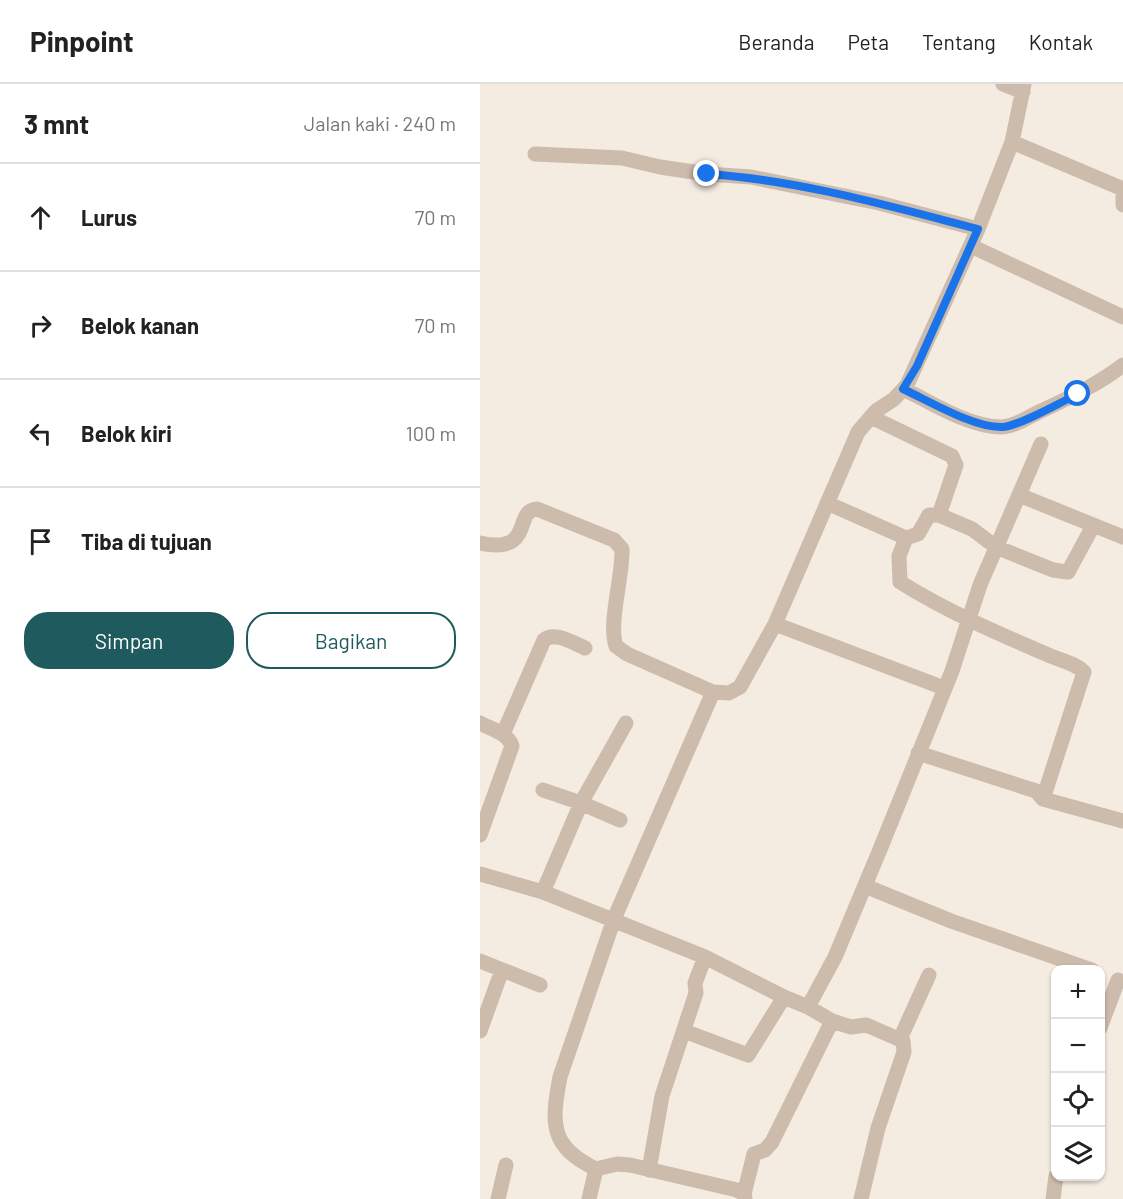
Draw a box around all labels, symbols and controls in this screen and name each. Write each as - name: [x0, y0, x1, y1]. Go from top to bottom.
- text: Pinpoint: [30, 24, 134, 58]
- text: Beranda: [738, 29, 814, 54]
- text: Peta: [847, 29, 889, 54]
- text: Tentang: [922, 29, 996, 54]
- text: Kontak: [1029, 29, 1093, 54]
- text: 3 mnt: [24, 108, 89, 139]
- text: Jalan kaki · 240 m: [304, 111, 456, 135]
- route end: [693, 160, 719, 186]
- icon: ahead: [24, 201, 57, 234]
- text: Lurus: [81, 204, 137, 230]
- text: 70 m: [415, 205, 456, 229]
- icon: right: [24, 309, 57, 342]
- text: Belok kanan: [81, 312, 199, 338]
- text: 70 m: [415, 313, 456, 337]
- route start: [1064, 380, 1090, 406]
- icon: left: [24, 417, 57, 450]
- text: Belok kiri: [81, 420, 172, 446]
- text: 100 m: [406, 421, 456, 445]
- icon: arrive: [24, 525, 57, 558]
- text: Tiba di tujuan: [81, 528, 212, 554]
- button: Simpan: [24, 612, 234, 669]
- button: Bagikan: [246, 612, 456, 669]
- map controls: [1051, 965, 1105, 1181]
- button: +: [1051, 965, 1105, 1019]
- button: −: [1051, 1019, 1105, 1073]
- button: locate: [1051, 1073, 1105, 1127]
- button: layers: [1051, 1127, 1105, 1181]

